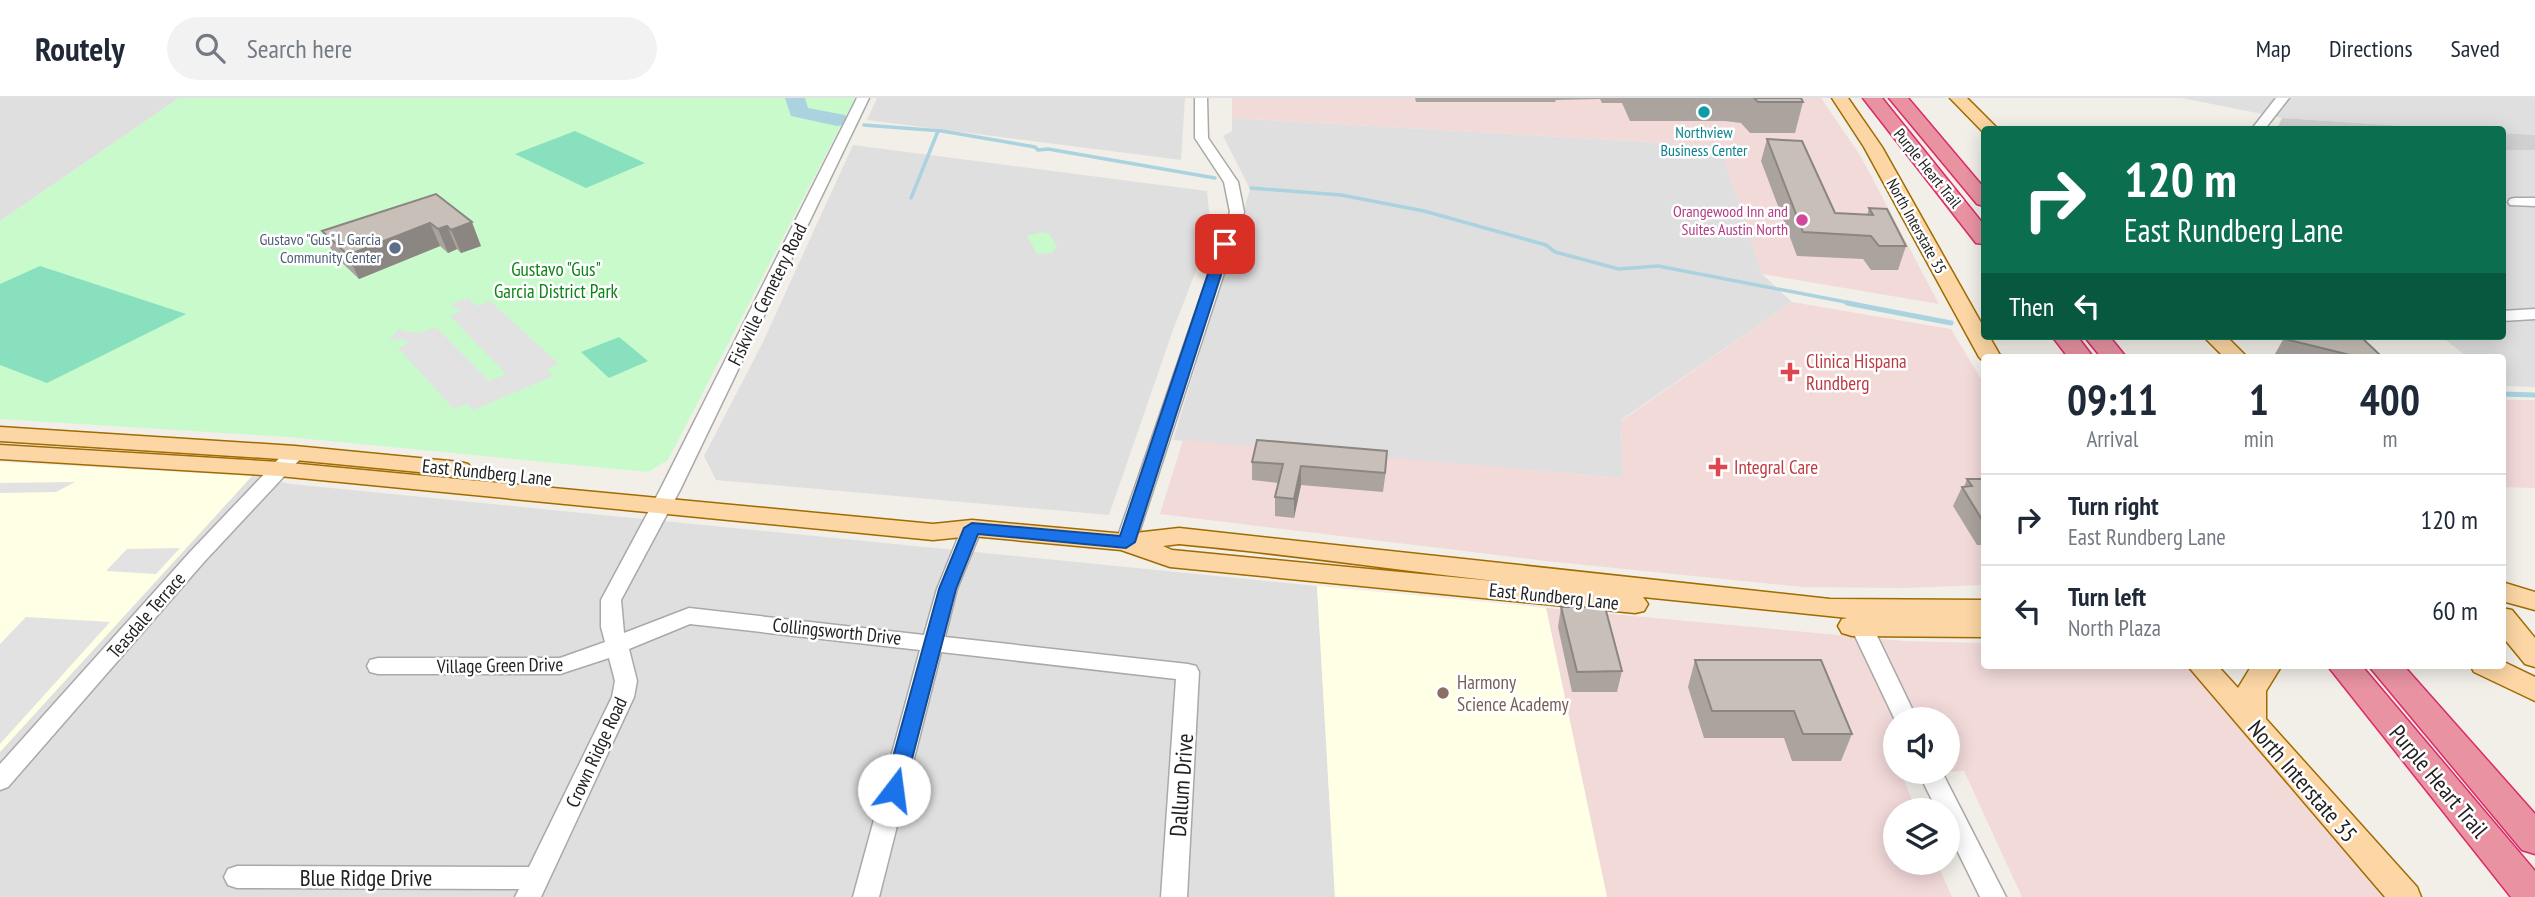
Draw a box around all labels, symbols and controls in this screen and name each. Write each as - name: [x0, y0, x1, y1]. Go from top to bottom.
- search box: [167, 17, 657, 80]
- text: Routely: [35, 27, 125, 70]
- icon: search: [191, 29, 229, 67]
- text: Search here: [247, 32, 352, 65]
- text: Map: [2256, 33, 2291, 64]
- text: Directions: [2329, 33, 2413, 64]
- text: Saved: [2451, 33, 2500, 64]
- marker: Northview Business Center: [1696, 104, 1712, 120]
- place label: Northview Business Center: [1661, 122, 1748, 160]
- street label: Purple Heart Trail: [1890, 124, 1966, 212]
- text: 120 m: [2124, 147, 2237, 211]
- icon: right: [2009, 154, 2100, 245]
- street label: North Interstate 35: [1883, 175, 1951, 277]
- place label: Orangewood Inn and Suites Austin North: [1673, 201, 1788, 239]
- text: East Rundberg Lane: [2124, 209, 2343, 251]
- marker: Orangewood Inn and Suites Austin North: [1794, 212, 1810, 228]
- pin: [1195, 214, 1255, 274]
- street label: Fiskville Cemetery Road: [722, 219, 812, 369]
- icon: arrive: [1206, 225, 1244, 263]
- place label: Gustavo "Gus" L Garcia Community Center: [259, 229, 382, 267]
- marker: Gustavo "Gus" L Garcia Community Center: [387, 240, 403, 256]
- park label: Gustavo "Gus" Garcia District Park: [494, 257, 619, 303]
- icon: left: [2068, 287, 2106, 325]
- text: Then: [2009, 290, 2054, 323]
- place label: Clinica Hispana Rundberg: [1806, 349, 1907, 395]
- marker: Clinica Hispana Rundberg: [1780, 362, 1800, 382]
- text: 09:11: [2067, 372, 2158, 427]
- text: 1: [2249, 372, 2269, 427]
- text: 400: [2360, 372, 2420, 427]
- text: Arrival: [2086, 424, 2138, 453]
- text: min: [2244, 424, 2274, 453]
- text: m: [2382, 424, 2397, 453]
- street label: East Rundberg Lane: [421, 453, 553, 491]
- place label: Integral Care: [1734, 455, 1818, 479]
- marker: Integral Care: [1708, 457, 1728, 477]
- text: Turn right: [2068, 489, 2159, 522]
- icon: right: [2009, 501, 2047, 539]
- text: 120 m: [2420, 503, 2478, 536]
- text: East Rundberg Lane: [2068, 522, 2226, 551]
- street label: Teasdale Terrace: [102, 567, 190, 663]
- street label: East Rundberg Lane: [1488, 577, 1620, 615]
- text: Turn left: [2068, 580, 2146, 613]
- icon: left: [2009, 592, 2047, 630]
- text: 60 m: [2432, 594, 2478, 627]
- street label: Collingsworth Drive: [771, 612, 903, 650]
- text: North Plaza: [2068, 613, 2161, 642]
- street label: Village Green Drive: [436, 652, 564, 678]
- place label: Harmony Science Academy: [1457, 670, 1570, 716]
- marker: Harmony Science Academy: [1435, 685, 1451, 701]
- street label: Crown Ridge Road: [560, 693, 632, 811]
- map controls: [1883, 707, 1960, 875]
- button: sound: [1883, 707, 1960, 784]
- street label: North Interstate 35: [2242, 714, 2364, 848]
- street label: Purple Heart Trail: [2383, 719, 2495, 844]
- street label: Dallum Drive: [1163, 732, 1199, 838]
- position arrow: [857, 753, 931, 827]
- button: layers: [1883, 798, 1960, 875]
- street label: Blue Ridge Drive: [300, 863, 432, 892]

